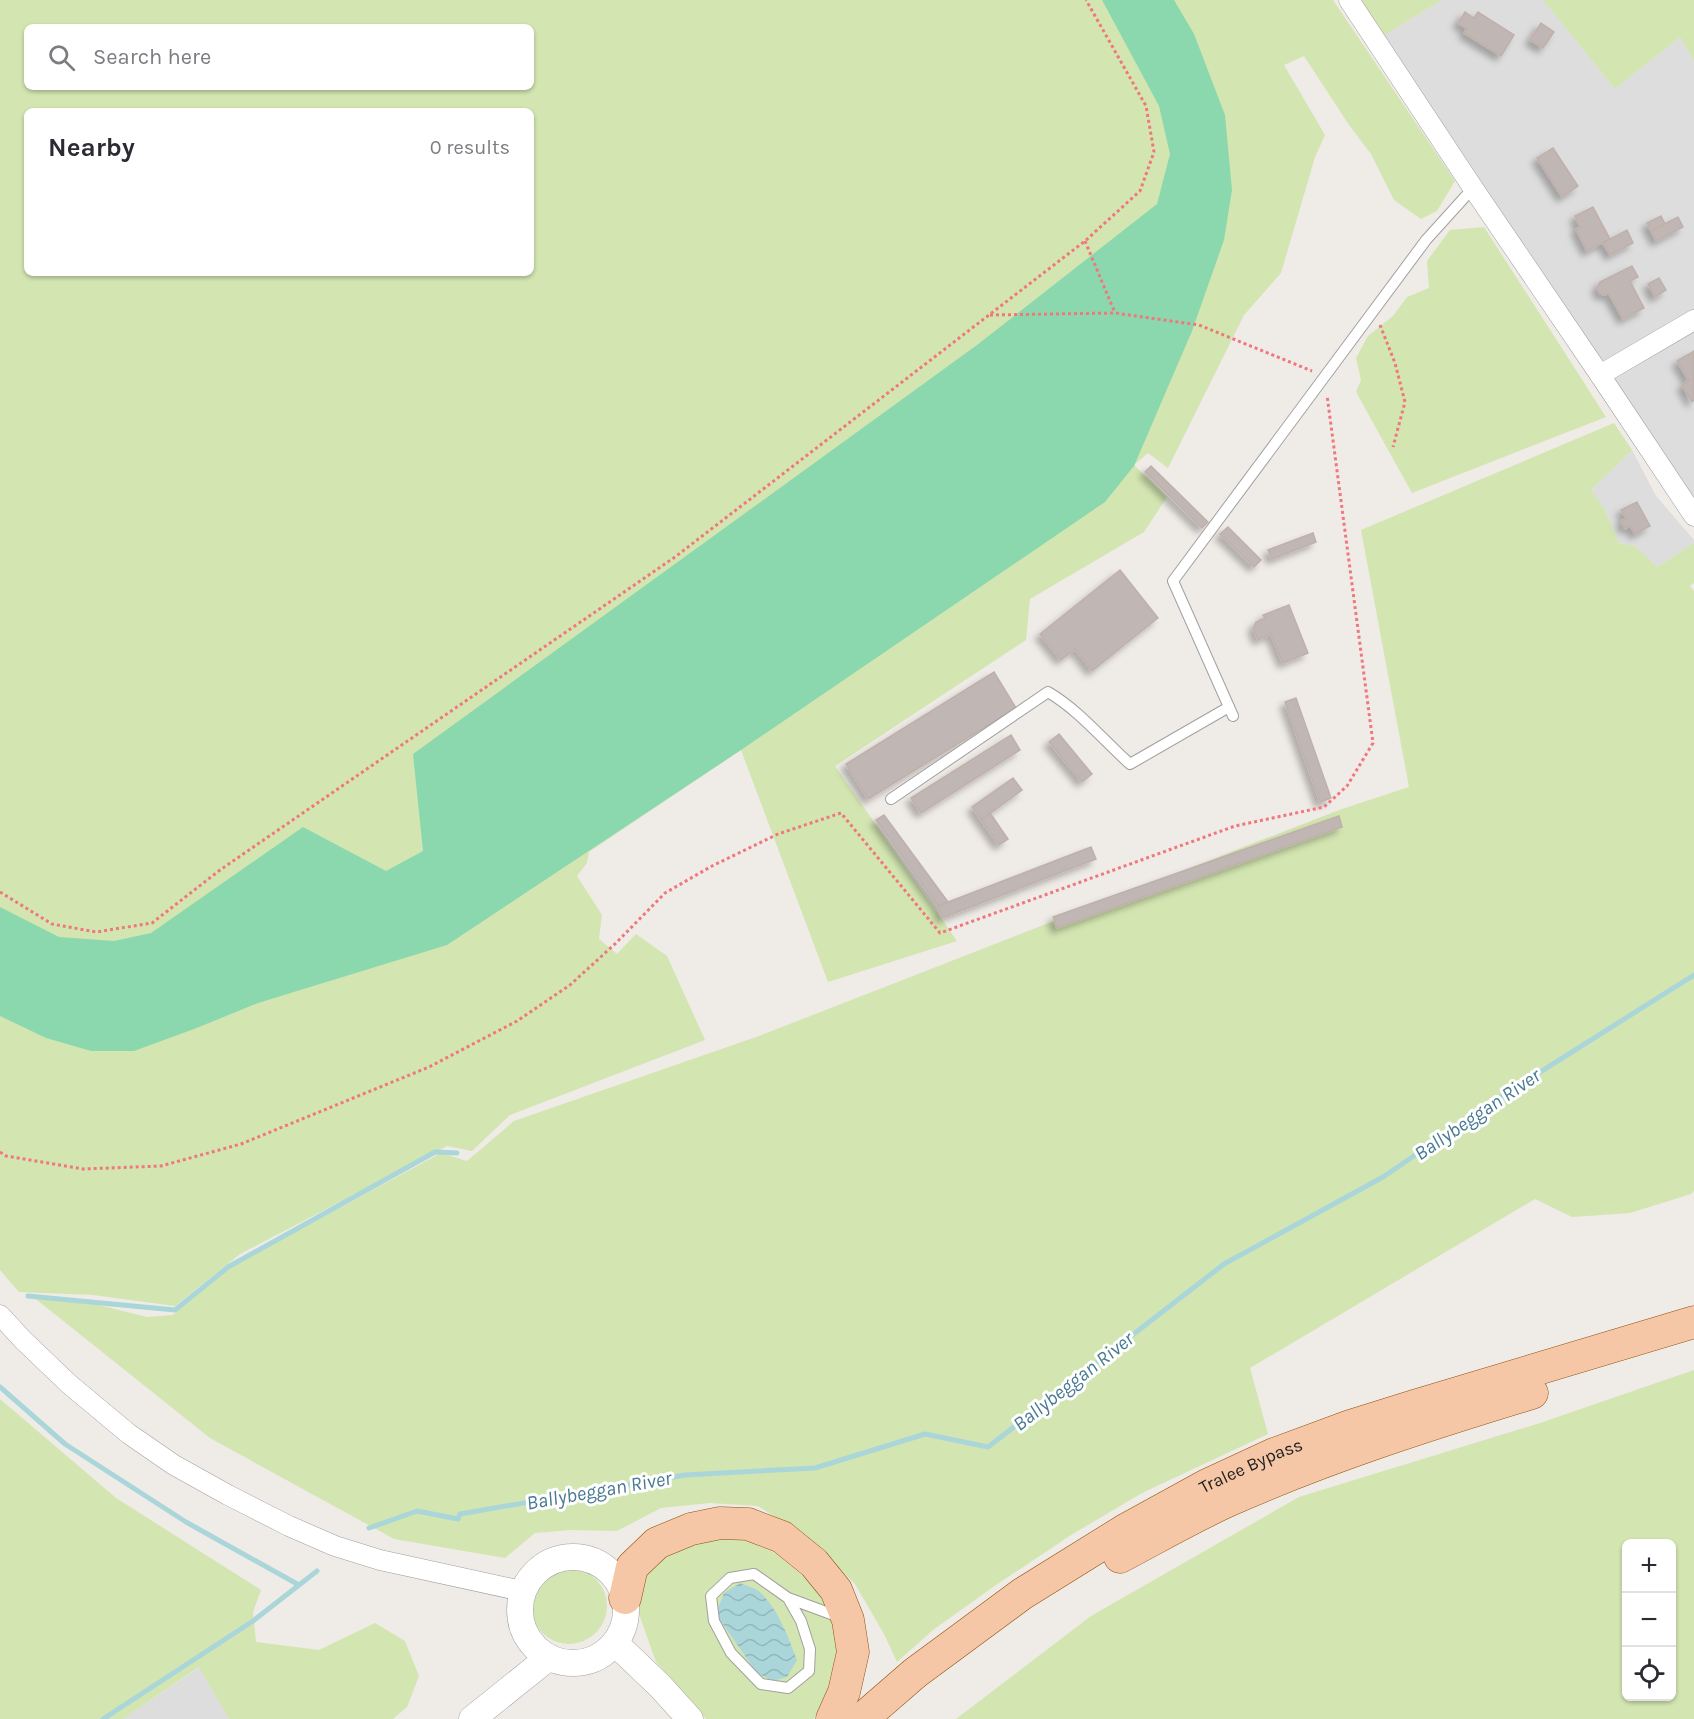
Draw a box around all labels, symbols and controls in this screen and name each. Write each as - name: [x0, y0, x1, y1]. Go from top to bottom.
- search box: [24, 24, 534, 90]
- icon: search: [45, 41, 78, 74]
- text: Search here: [93, 44, 211, 70]
- text: Nearby: [48, 132, 135, 163]
- text: 0 results: [430, 136, 510, 159]
- water label: Ballybeggan River: [1410, 1063, 1546, 1165]
- water label: Ballybeggan River: [1008, 1326, 1139, 1436]
- street label: Tralee Bypass: [1195, 1433, 1306, 1498]
- water label: Ballybeggan River: [525, 1466, 675, 1515]
- map controls: [1622, 1539, 1676, 1701]
- button: +: [1622, 1539, 1676, 1593]
- button: −: [1622, 1593, 1676, 1647]
- button: locate: [1622, 1647, 1676, 1701]

